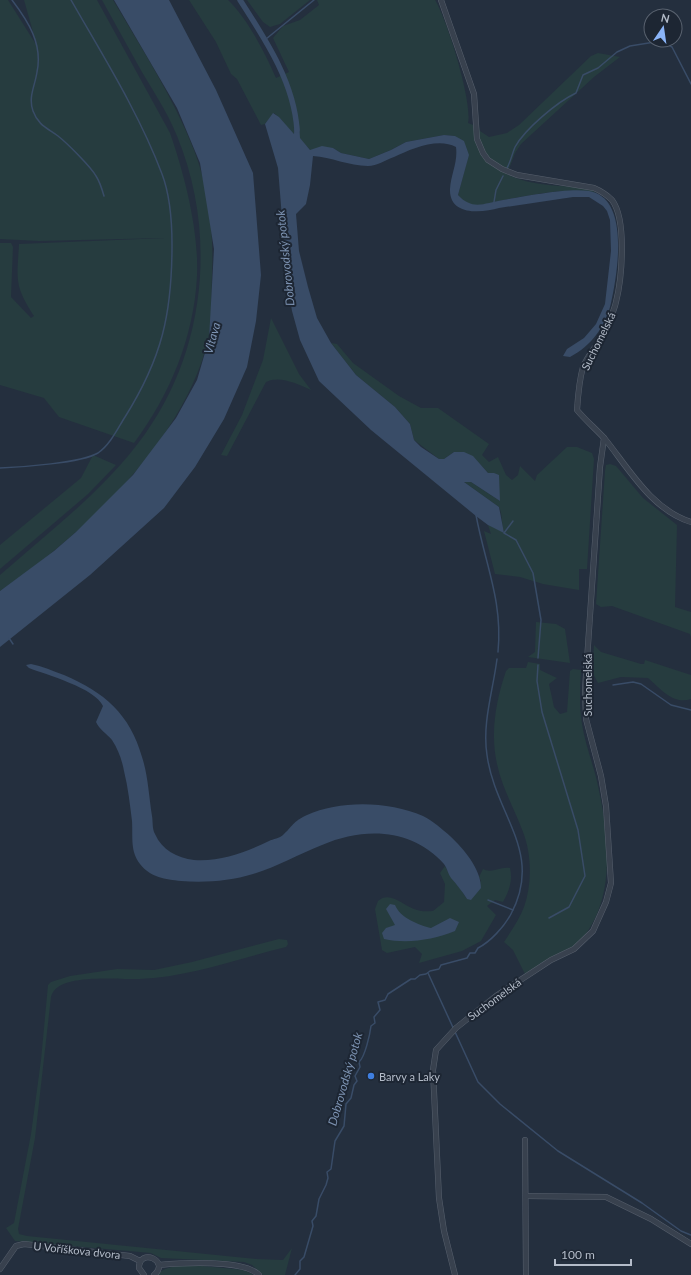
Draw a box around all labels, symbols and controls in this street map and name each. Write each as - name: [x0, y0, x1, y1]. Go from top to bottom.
- north arrow: [643, 8, 683, 48]
- text: N: [660, 10, 671, 25]
- water label: Dobrovodský potok: [272, 209, 297, 307]
- street label: Suchomelská: [578, 310, 618, 372]
- water label: Vltava: [200, 320, 224, 356]
- street label: Suchomelská: [581, 654, 594, 716]
- street label: Suchomelská: [465, 975, 523, 1023]
- water label: Dobrovodský potok: [324, 1030, 366, 1127]
- place label: Barvy a Laky: [379, 1070, 440, 1083]
- marker: Barvy a Laky: [366, 1071, 376, 1081]
- street label: U Voříškova dvora: [33, 1239, 121, 1261]
- scale bar: [555, 1241, 631, 1267]
- text: 100 m: [561, 1247, 595, 1262]

